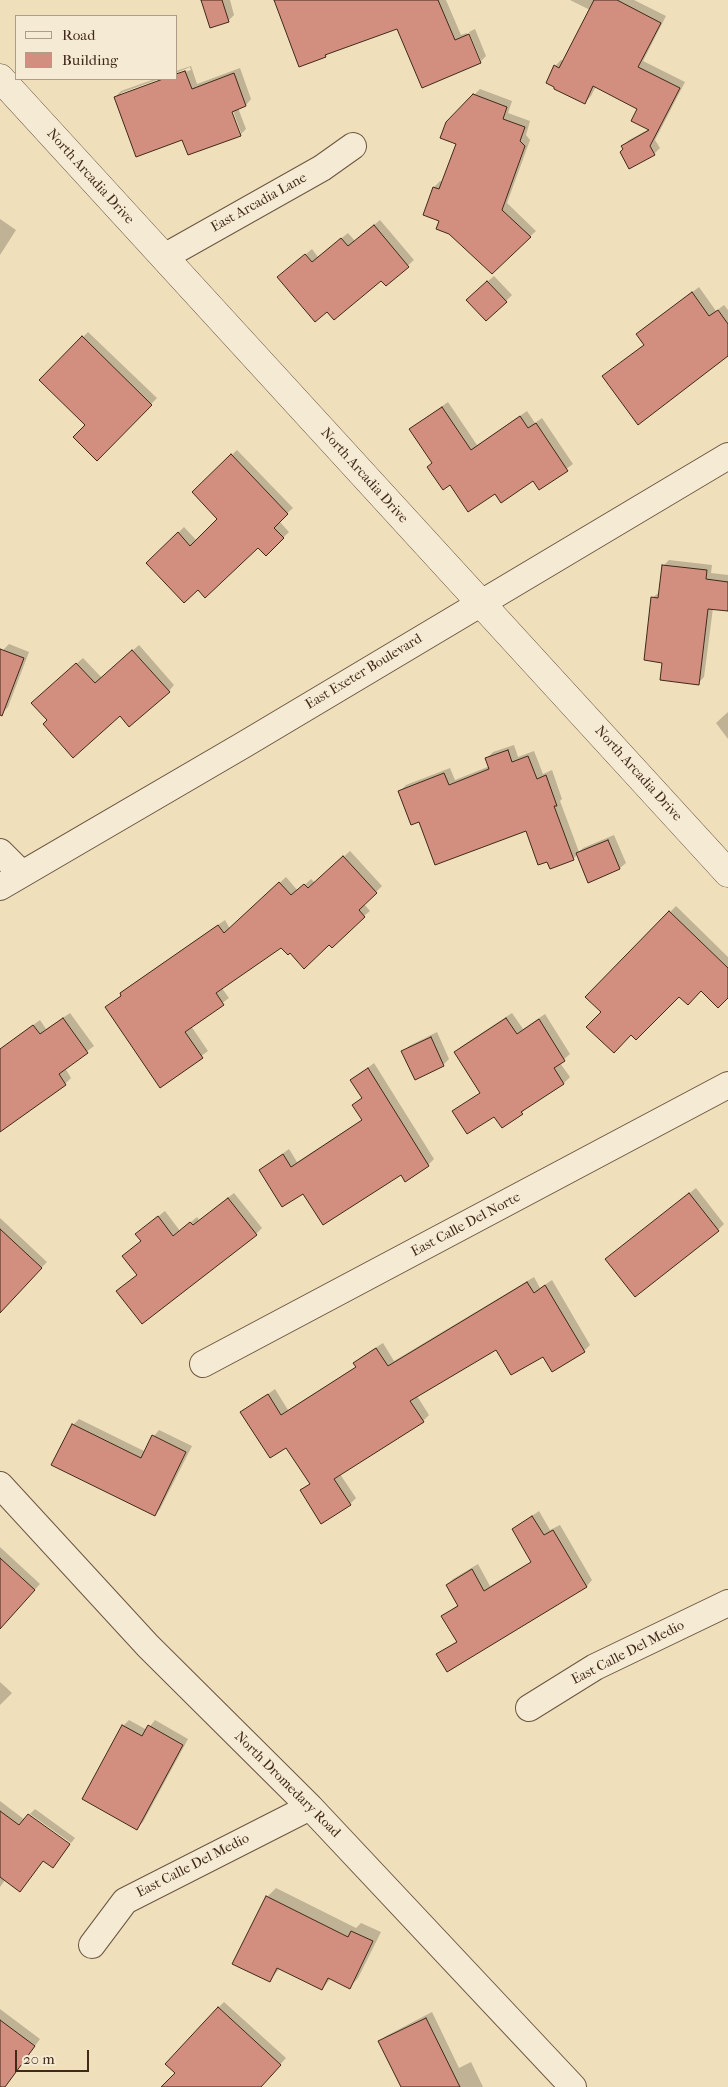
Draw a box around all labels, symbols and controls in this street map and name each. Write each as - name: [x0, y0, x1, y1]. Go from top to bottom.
- legend: [15, 15, 178, 80]
- text: Road: [62, 26, 95, 44]
- text: Building: [62, 51, 118, 69]
- street label: North Arcadia Drive: [43, 126, 137, 228]
- street label: East Arcadia Lane: [208, 170, 310, 236]
- street label: North Arcadia Drive: [317, 425, 411, 527]
- street label: East Exeter Boulevard: [303, 631, 425, 713]
- street label: North Arcadia Drive: [591, 723, 685, 825]
- street label: East Calle Del Norte: [408, 1189, 524, 1261]
- street label: East Calle Del Medio: [569, 1617, 687, 1689]
- street label: North Dromedary Road: [230, 1728, 344, 1842]
- street label: East Calle Del Medio: [134, 1830, 252, 1902]
- scale bar: [18, 2040, 91, 2072]
- text: 20 m: [23, 2050, 55, 2068]

